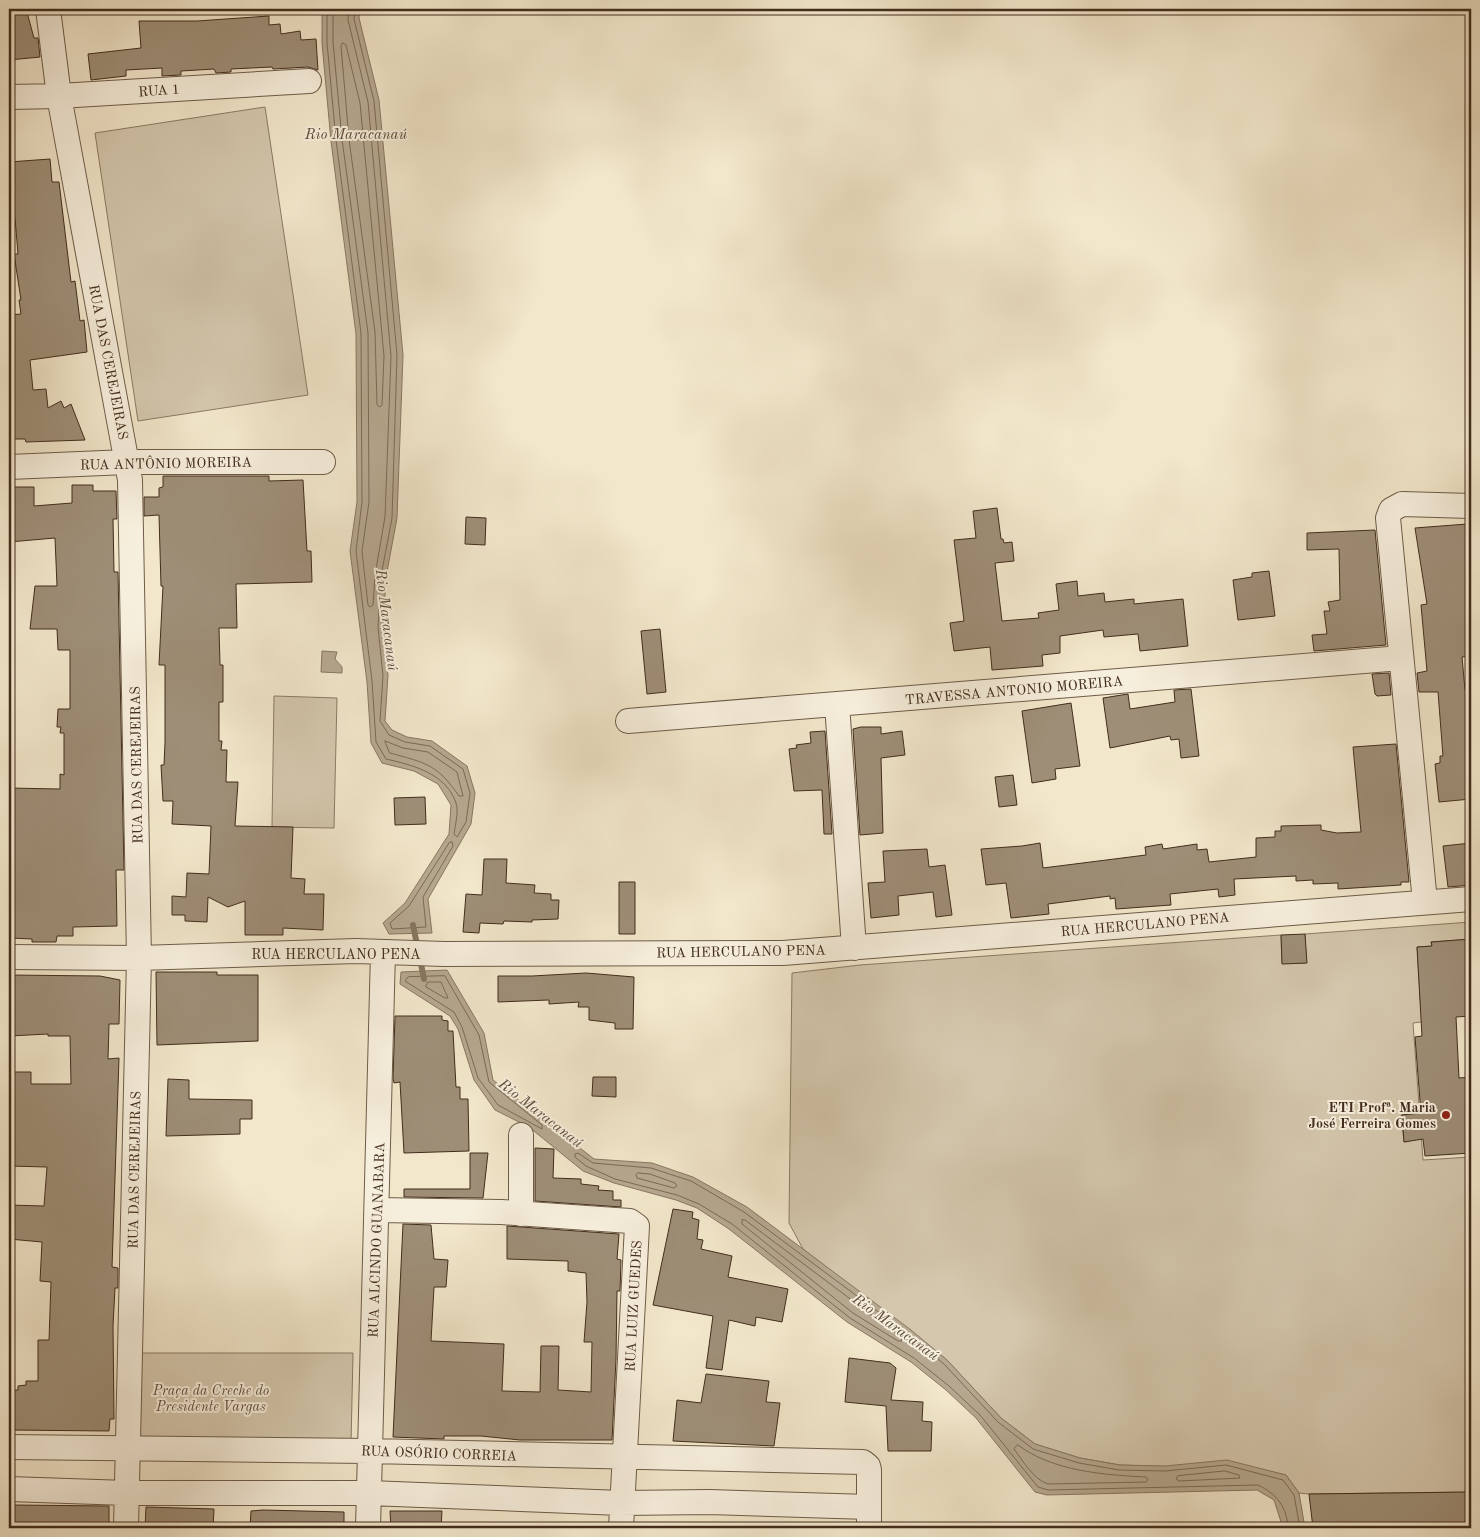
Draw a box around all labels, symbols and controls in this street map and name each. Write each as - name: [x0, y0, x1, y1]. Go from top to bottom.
- street label: RUA 1: [138, 83, 180, 99]
- water label: Rio Maracanaú: [304, 128, 408, 143]
- street label: RUA DAS CEREJEIRAS: [86, 283, 130, 441]
- street label: RUA ANTÔNIO MOREIRA: [80, 452, 253, 473]
- water label: Rio Maracanaú: [372, 567, 399, 672]
- street label: TRAVESSA ANTONIO MOREIRA: [904, 674, 1124, 708]
- street label: RUA DAS CEREJEIRAS: [129, 686, 145, 844]
- street label: RUA HERCULANO PENA: [1060, 911, 1230, 939]
- street label: RUA HERCULANO PENA: [656, 944, 826, 960]
- street label: RUA HERCULANO PENA: [251, 948, 421, 962]
- water label: Rio Maracanaú: [494, 1076, 585, 1152]
- street label: RUA DAS CEREJEIRAS: [127, 1091, 143, 1249]
- place label: ETI Profª. Maria José Ferreira Gomes: [1308, 1101, 1436, 1131]
- marker: ETI Profª. Maria José Ferreira Gomes: [1440, 1109, 1452, 1121]
- street label: RUA ALCINDO GUANABARA: [367, 1142, 387, 1338]
- street label: RUA LUIZ GUEDES: [624, 1240, 644, 1372]
- water label: Rio Maracanaú: [848, 1291, 941, 1365]
- park label: Praça da Creche do Presidente Vargas: [152, 1384, 269, 1415]
- street label: RUA OSÓRIO CORREIA: [361, 1440, 518, 1464]

